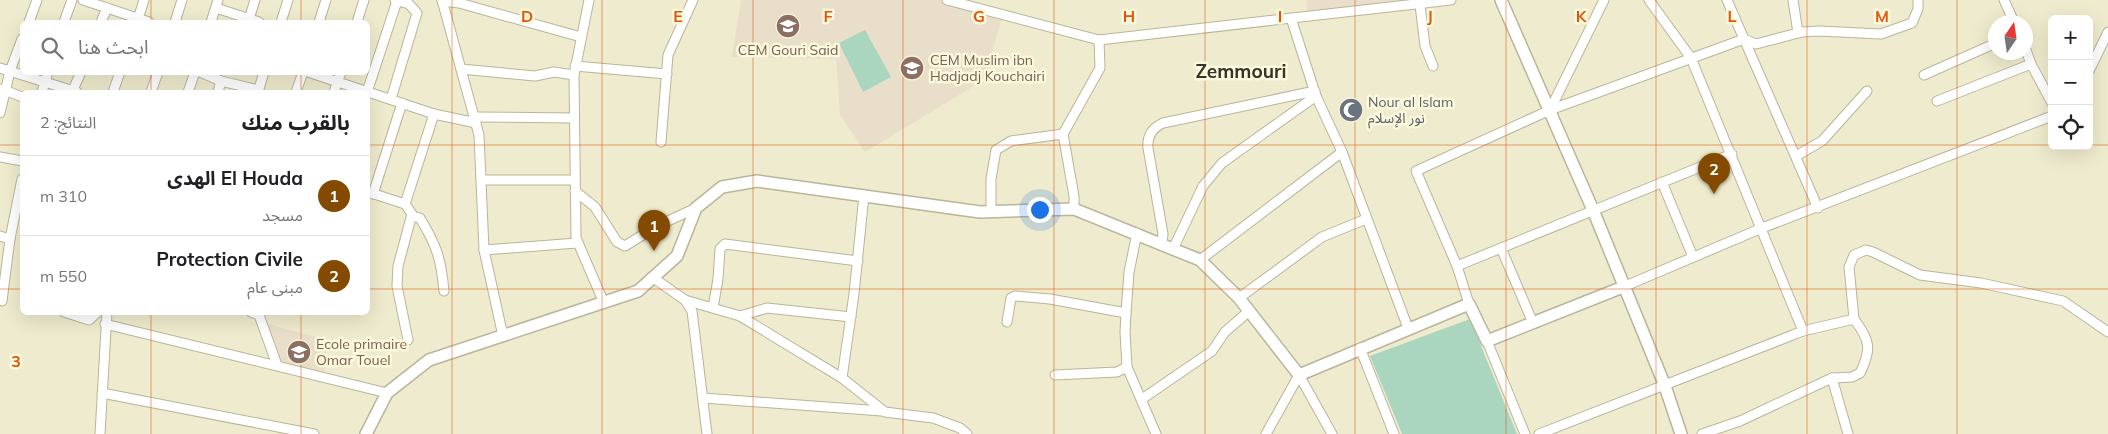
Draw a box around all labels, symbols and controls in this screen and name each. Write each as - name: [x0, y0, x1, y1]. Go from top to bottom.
- text: D: [521, 6, 533, 26]
- text: E: [673, 6, 683, 26]
- text: F: [823, 6, 833, 26]
- text: G: [973, 6, 985, 26]
- text: H: [1123, 6, 1135, 26]
- text: I: [1278, 6, 1282, 26]
- text: J: [1427, 6, 1433, 26]
- text: K: [1576, 6, 1588, 26]
- text: L: [1728, 6, 1737, 26]
- text: M: [1875, 6, 1889, 26]
- school or university icon: CEM Gouri Said: [775, 13, 801, 39]
- north arrow: [1988, 15, 2033, 60]
- map controls: [2048, 15, 2093, 150]
- button: +: [2048, 15, 2093, 60]
- search box: [20, 20, 370, 75]
- icon: search: [38, 34, 66, 62]
- text: ابحث هنا: [78, 35, 148, 59]
- place label: CEM Gouri Said: [738, 41, 838, 59]
- place label: CEM Muslim ibn Hadjadj Kouchairi: [930, 51, 1045, 85]
- school or university icon: CEM Muslim ibn Hadjadj Kouchairi: [899, 55, 925, 81]
- district label: Zemmouri: [1196, 59, 1286, 83]
- button: −: [2048, 60, 2093, 105]
- place label: Nour al Islam نور الإسلام: [1368, 93, 1453, 129]
- mosque icon: Nour al Islam نور الإسلام: [1338, 97, 1364, 123]
- button: locate: [2048, 105, 2093, 150]
- text: بالقرب منك: [242, 109, 350, 135]
- text: النتائج: 2: [40, 112, 96, 132]
- pin: 2: [1698, 153, 1730, 194]
- text: El Houda الهدى: [167, 166, 303, 190]
- text: 310 m: [40, 186, 87, 206]
- text: 1: [329, 186, 339, 206]
- your location: [1027, 197, 1053, 223]
- text: مسجد: [262, 205, 303, 225]
- pin: 1: [638, 210, 670, 251]
- text: Protection Civile: [156, 247, 303, 271]
- text: 550 m: [40, 266, 87, 286]
- text: 2: [329, 266, 339, 286]
- text: مبنى عام: [247, 277, 303, 297]
- place label: Ecole primaire Omar Touel: [316, 335, 407, 369]
- school or university icon: Ecole primaire Omar Touel: [286, 339, 312, 365]
- text: 3: [11, 351, 21, 371]

